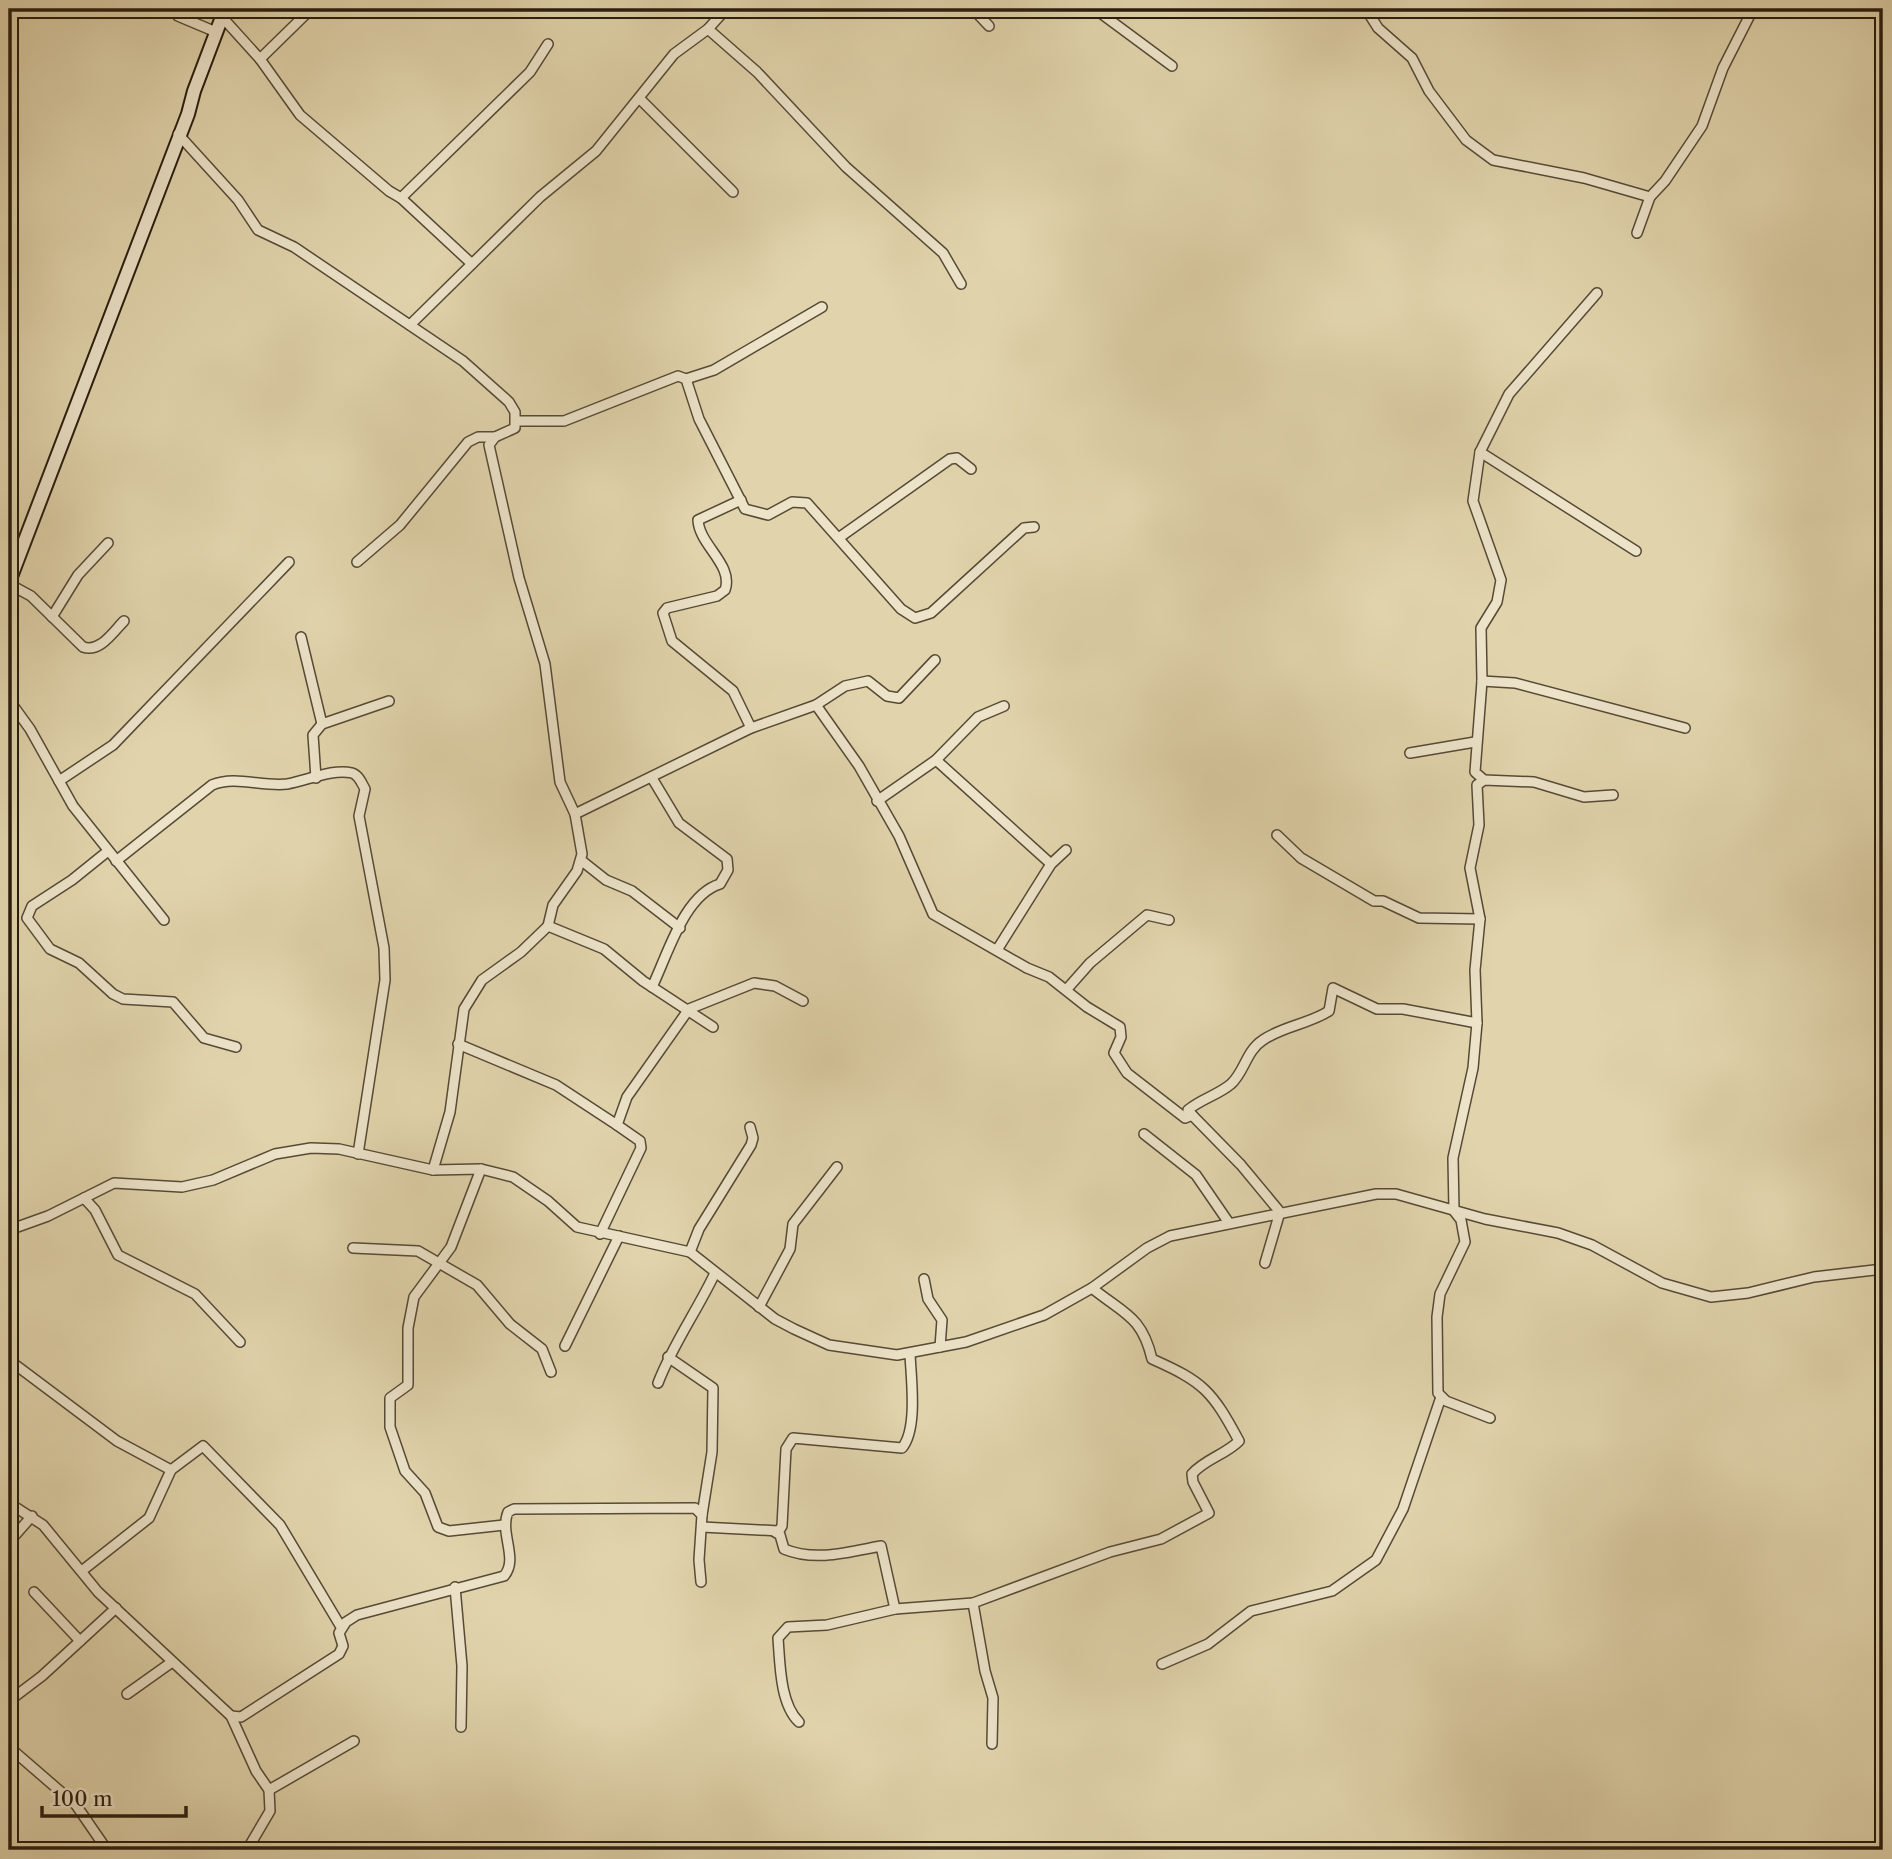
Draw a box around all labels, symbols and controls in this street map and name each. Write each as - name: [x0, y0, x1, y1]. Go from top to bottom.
- scale bar: [42, 1775, 186, 1819]
- text: 100 m: [52, 1786, 113, 1811]

